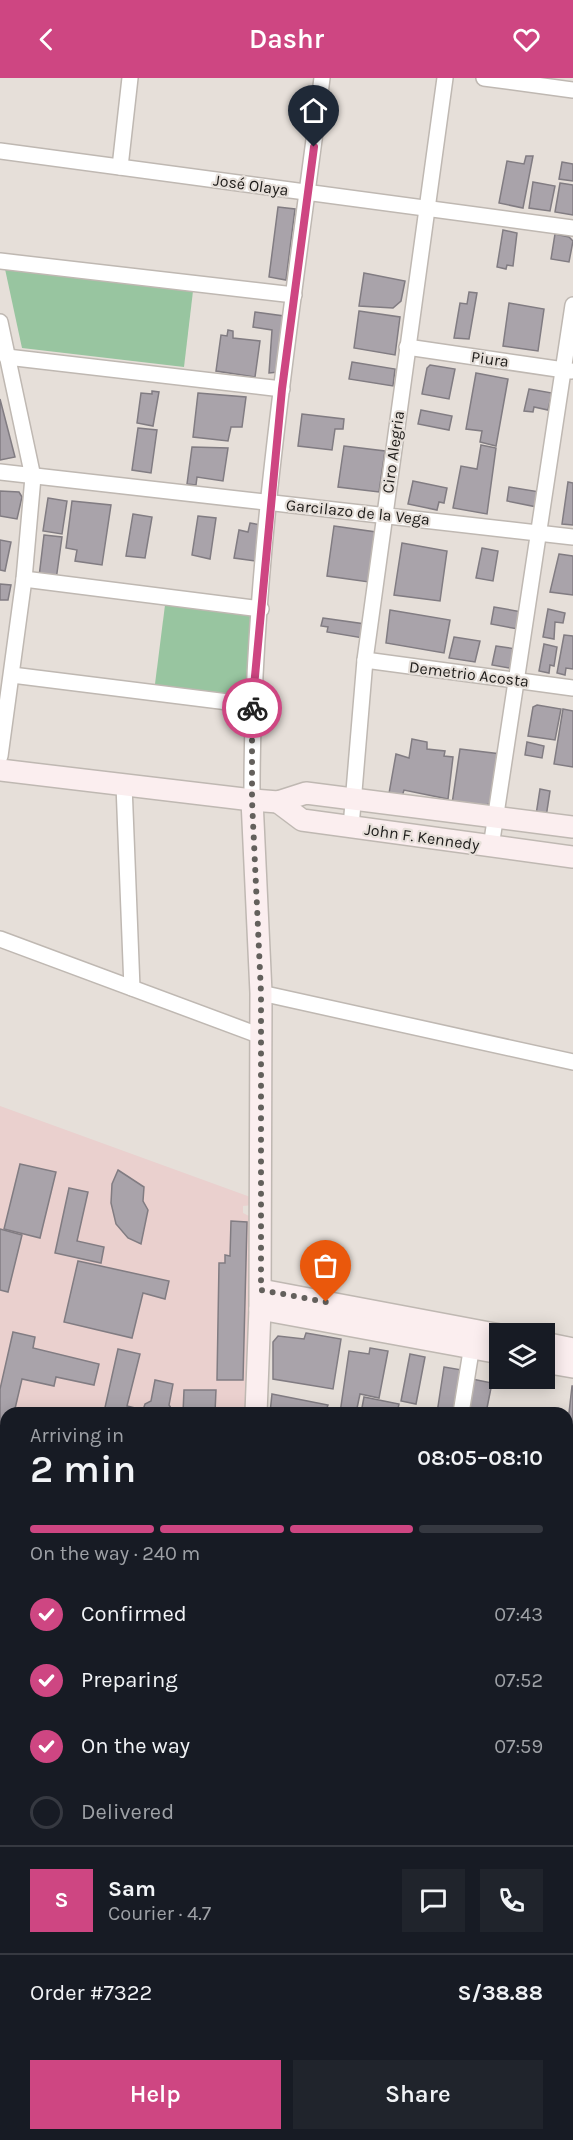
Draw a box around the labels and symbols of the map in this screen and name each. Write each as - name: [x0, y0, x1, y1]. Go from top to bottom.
- pin: [288, 85, 339, 147]
- street label: José Olaya: [212, 170, 290, 200]
- street label: Piura: [470, 347, 510, 371]
- street label: Ciro Alegria: [378, 409, 408, 495]
- street label: Garcilazo de la Vega: [285, 495, 431, 529]
- street label: Demetrio Acosta: [408, 657, 530, 691]
- courier: [222, 678, 282, 738]
- street label: John F. Kennedy: [363, 820, 481, 855]
- pin: [300, 1240, 351, 1302]

